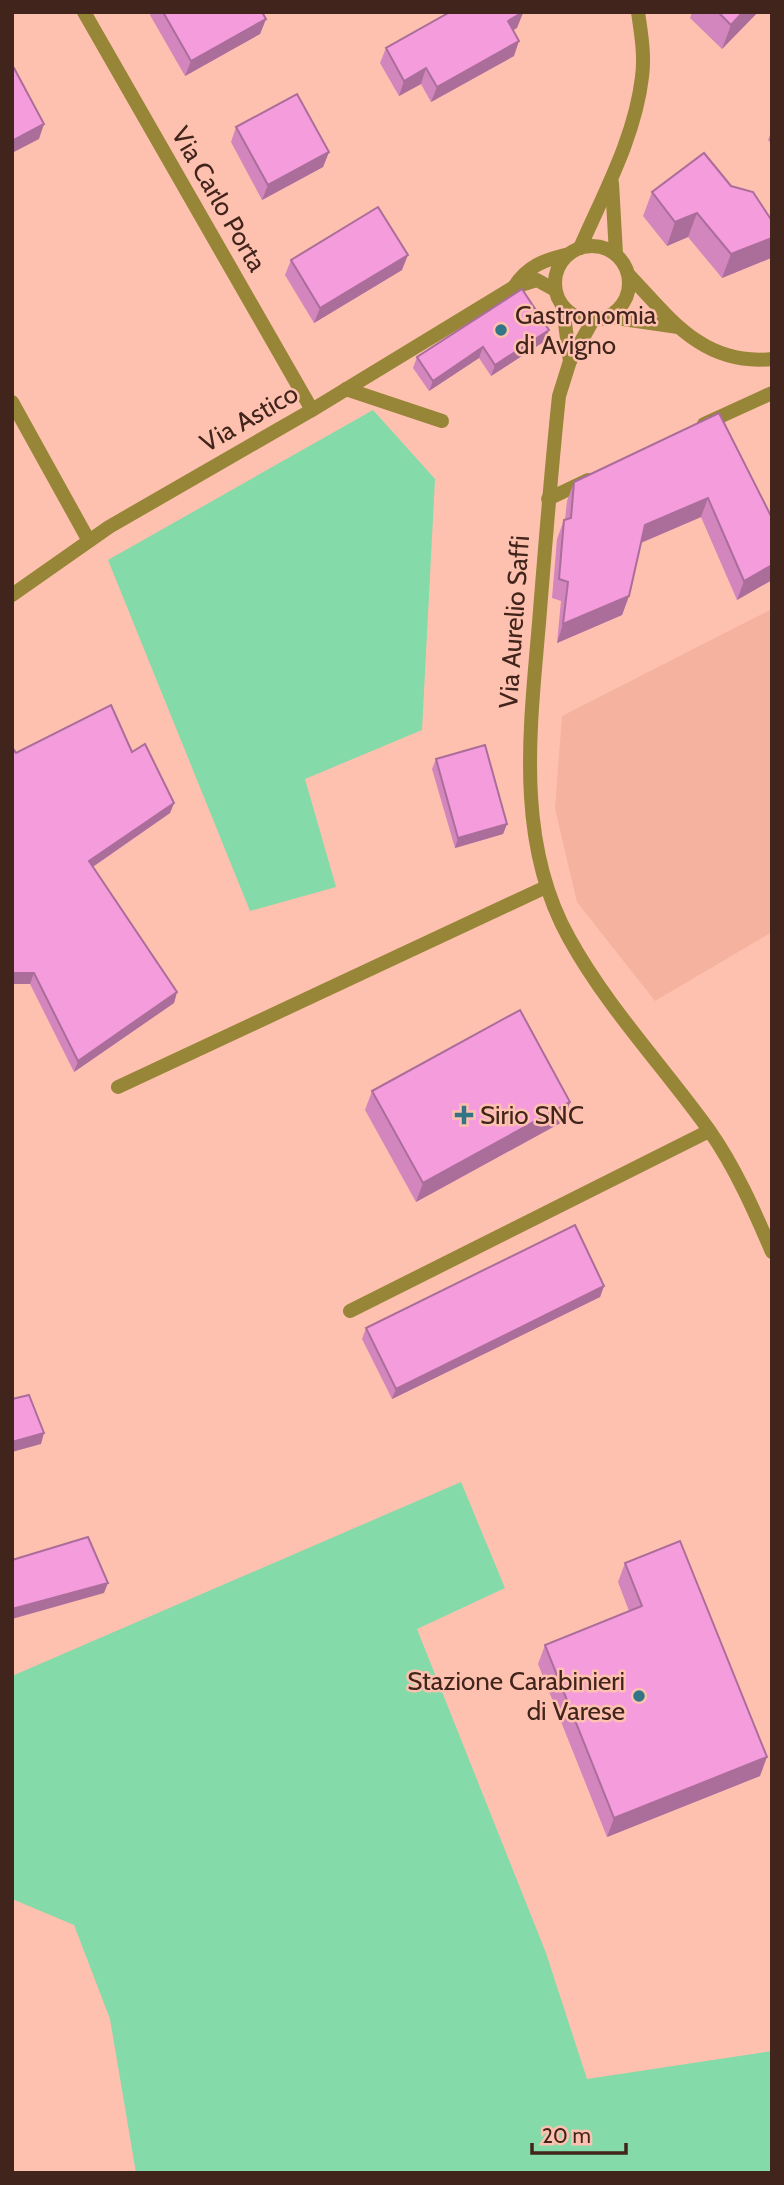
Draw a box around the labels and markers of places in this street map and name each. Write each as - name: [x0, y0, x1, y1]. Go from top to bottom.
- place label: Gastronomia di Avigno: [515, 299, 657, 361]
- marker: Gastronomia di Avigno: [493, 322, 509, 338]
- place label: Sirio SNC: [480, 1099, 584, 1131]
- marker: Sirio SNC: [454, 1105, 474, 1125]
- place label: Stazione Carabinieri di Varese: [407, 1665, 625, 1727]
- marker: Stazione Carabinieri di Varese: [631, 1688, 647, 1704]

